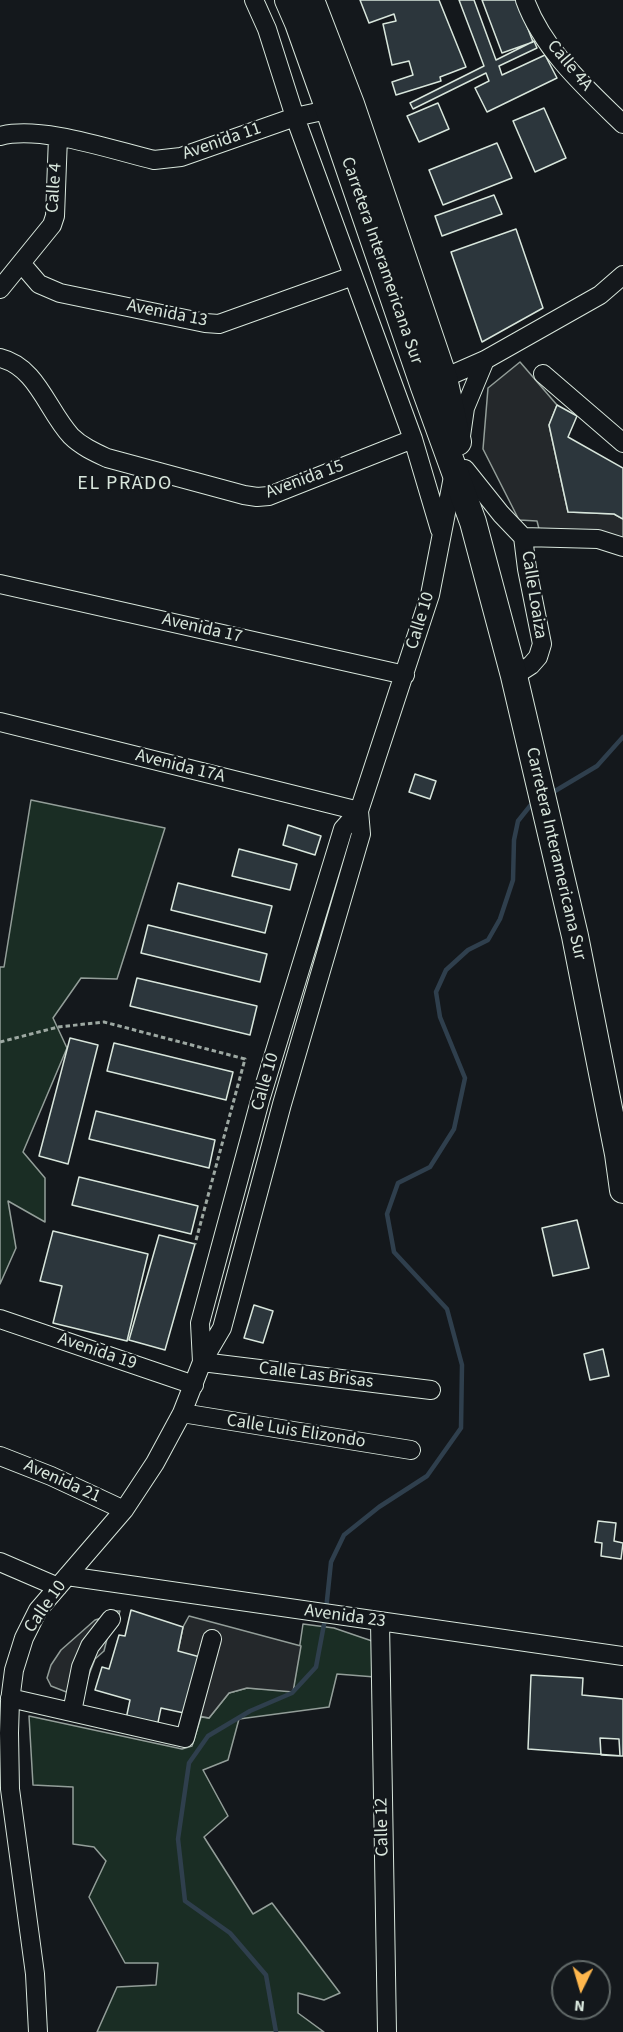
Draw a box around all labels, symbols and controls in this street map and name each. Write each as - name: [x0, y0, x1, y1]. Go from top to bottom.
- street label: Calle 4A: [542, 36, 596, 96]
- street label: Avenida 11: [180, 118, 264, 166]
- street label: Carretera Interamericana Sur: [335, 155, 427, 367]
- street label: Calle 4: [42, 162, 68, 214]
- street label: Avenida 13: [125, 296, 209, 332]
- street label: Avenida 15: [263, 456, 347, 504]
- district label: EL PRADO: [77, 473, 173, 497]
- street label: Calle Loaiza: [515, 549, 551, 641]
- street label: Calle 10: [402, 590, 440, 652]
- street label: Avenida 17: [160, 609, 244, 649]
- street label: Avenida 17A: [133, 745, 227, 789]
- street label: Carretera Interamericana Sur: [520, 746, 590, 962]
- street label: Calle 10: [247, 1051, 285, 1113]
- street label: Avenida 19: [55, 1328, 139, 1376]
- street label: Calle Las Brisas: [257, 1358, 375, 1394]
- street label: Calle Luis Elizondo: [225, 1410, 367, 1454]
- street label: Avenida 21: [20, 1456, 104, 1508]
- street label: Calle 10: [20, 1577, 72, 1637]
- street label: Avenida 23: [303, 1601, 387, 1633]
- street label: Calle 12: [372, 1797, 394, 1857]
- north arrow: [551, 1960, 611, 2020]
- text: N: [573, 1995, 586, 2017]

